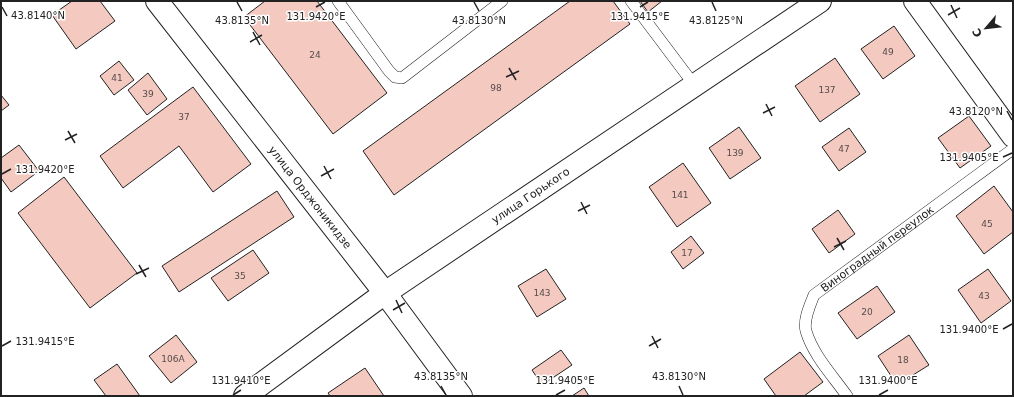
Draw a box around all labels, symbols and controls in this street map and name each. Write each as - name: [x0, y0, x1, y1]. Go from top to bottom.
- north arrow: [966, 8, 1006, 48]
- text: 43.8140°N: [11, 10, 65, 21]
- text: 131.9420°E: [286, 11, 346, 22]
- text: 131.9415°E: [610, 11, 670, 22]
- text: 43.8135°N: [215, 15, 269, 26]
- text: 43.8130°N: [452, 15, 506, 26]
- text: 43.8125°N: [689, 15, 743, 26]
- text: С: [970, 26, 985, 39]
- house number: 49: [882, 47, 894, 57]
- house number: 24: [309, 50, 321, 60]
- house number: 41: [111, 73, 123, 83]
- house number: 98: [490, 83, 502, 93]
- house number: 137: [818, 85, 836, 95]
- house number: 39: [142, 89, 154, 99]
- text: 43.8120°N: [949, 106, 1003, 117]
- house number: 37: [178, 112, 190, 122]
- street label: улица Орджоникидзе: [266, 144, 354, 252]
- house number: 47: [838, 144, 850, 154]
- house number: 139: [726, 148, 744, 158]
- text: 131.9405°E: [939, 152, 999, 163]
- text: 131.9420°E: [15, 164, 75, 175]
- street label: улица Горького: [489, 165, 572, 227]
- house number: 141: [671, 190, 689, 200]
- street label: Виноградный переулок: [818, 203, 937, 295]
- house number: 45: [981, 219, 993, 229]
- house number: 17: [681, 248, 693, 258]
- house number: 35: [234, 271, 246, 281]
- house number: 143: [533, 288, 551, 298]
- house number: 43: [978, 291, 990, 301]
- house number: 20: [861, 307, 873, 317]
- text: 131.9400°E: [939, 324, 999, 335]
- text: 131.9415°E: [15, 336, 75, 347]
- house number: 106А: [161, 354, 186, 364]
- house number: 18: [897, 355, 909, 365]
- text: 43.8135°N: [414, 371, 468, 382]
- text: 43.8130°N: [652, 371, 706, 382]
- text: 131.9410°E: [211, 375, 271, 386]
- text: 131.9405°E: [535, 375, 595, 386]
- text: 131.9400°E: [858, 375, 918, 386]

